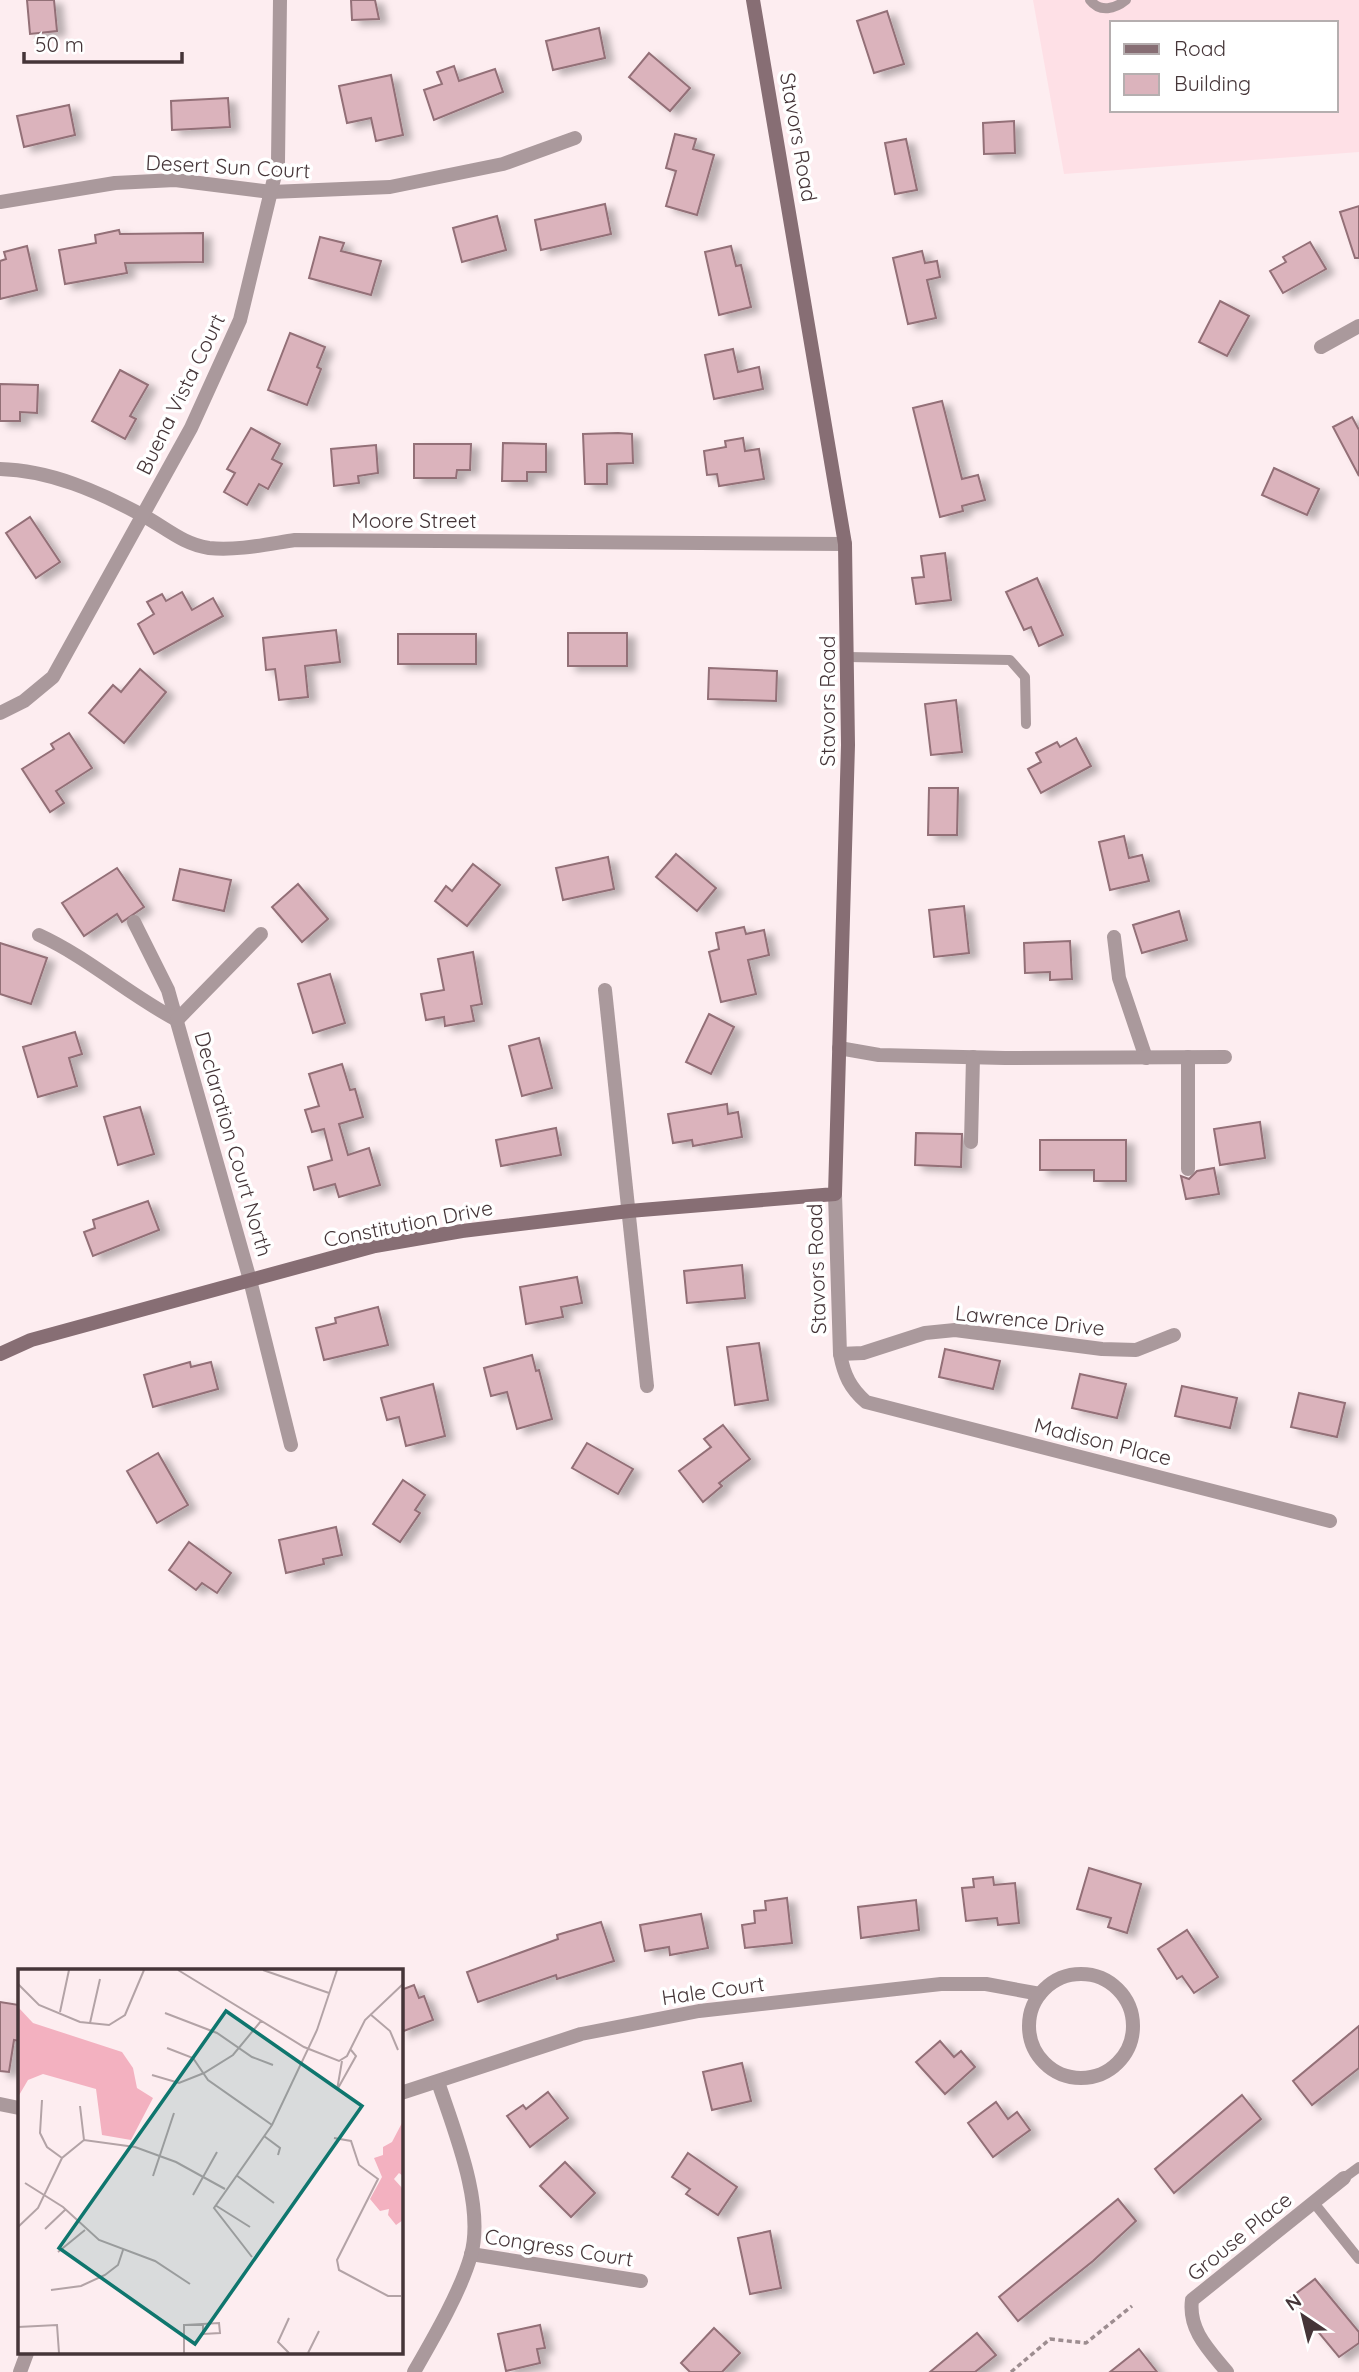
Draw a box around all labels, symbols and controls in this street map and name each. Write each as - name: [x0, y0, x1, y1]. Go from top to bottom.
- scale bar: [24, 21, 182, 65]
- legend: [1110, 21, 1338, 112]
- text: 50 m: [35, 31, 84, 57]
- text: Road: [1174, 35, 1226, 61]
- street label: Stavors Road: [775, 70, 823, 204]
- text: Building: [1174, 70, 1251, 96]
- street label: Desert Sun Court: [145, 149, 311, 183]
- street label: Buena Vista Court: [130, 309, 230, 479]
- street label: Moore Street: [351, 507, 477, 533]
- street label: Stavors Road: [814, 636, 840, 766]
- street label: Declaration Court North: [189, 1029, 279, 1259]
- street label: Constitution Drive: [321, 1194, 495, 1252]
- street label: Stavors Road: [801, 1203, 831, 1335]
- street label: Lawrence Drive: [954, 1299, 1106, 1341]
- street label: Madison Place: [1032, 1411, 1174, 1471]
- inset map: [18, 1969, 402, 2354]
- street label: Hale Court: [660, 1970, 766, 2010]
- street label: Grouse Place: [1181, 2186, 1297, 2286]
- street label: Congress Court: [483, 2222, 635, 2272]
- north arrow: [1268, 2281, 1338, 2351]
- text: N: [1281, 2288, 1306, 2316]

